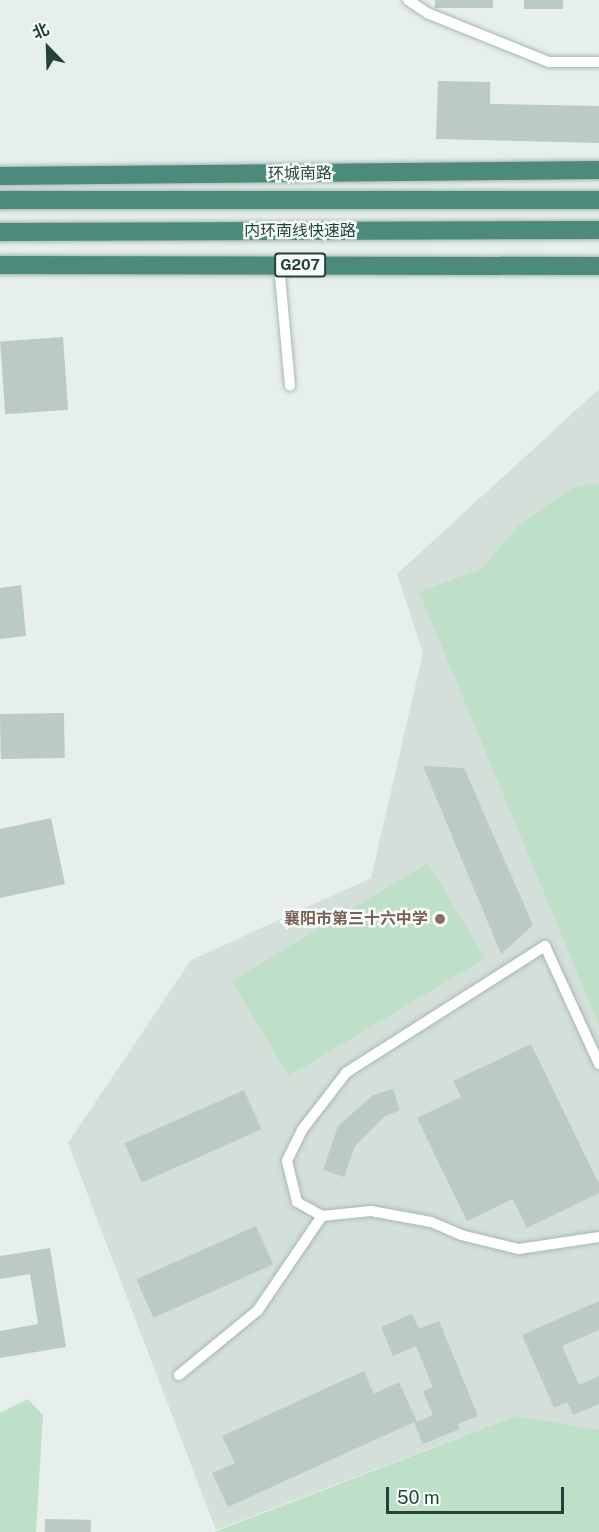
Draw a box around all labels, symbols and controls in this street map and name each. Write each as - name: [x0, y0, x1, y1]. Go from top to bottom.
- north arrow: [18, 18, 78, 78]
- text: 北: [30, 19, 52, 43]
- street label: 环城南路: [268, 164, 332, 184]
- street label: 内环南线快速路: [244, 221, 356, 241]
- road number: G207: [273, 253, 327, 277]
- place label: 襄阳市第三十六中学: [284, 909, 428, 929]
- marker: 襄阳市第三十六中学: [433, 912, 447, 926]
- scale bar: [389, 1475, 568, 1513]
- text: 50 m: [397, 1487, 440, 1508]

